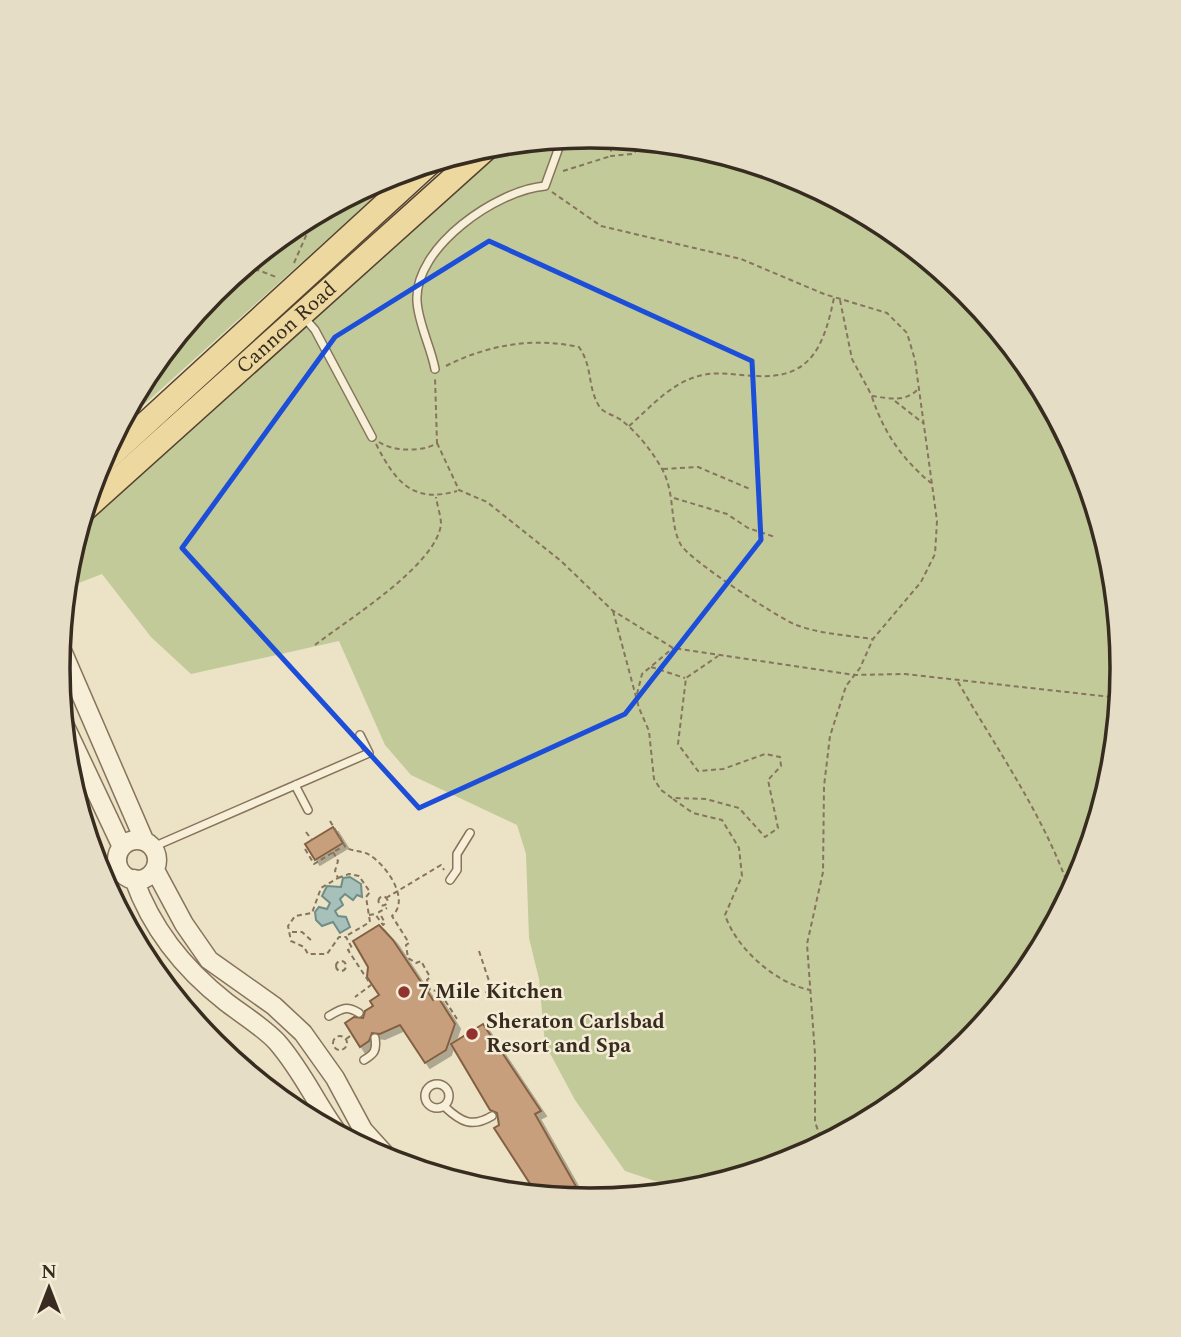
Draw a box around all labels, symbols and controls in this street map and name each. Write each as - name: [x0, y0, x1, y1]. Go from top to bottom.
- street label: Cannon Road: [229, 274, 344, 382]
- place label: 7 Mile Kitchen: [418, 976, 563, 1008]
- marker: 7 Mile Kitchen: [396, 984, 412, 1000]
- place label: Sheraton Carlsbad Resort and Spa: [486, 1006, 665, 1062]
- marker: Sheraton Carlsbad Resort and Spa: [464, 1026, 480, 1042]
- north arrow: [14, 1253, 84, 1323]
- text: N: [41, 1258, 57, 1287]

